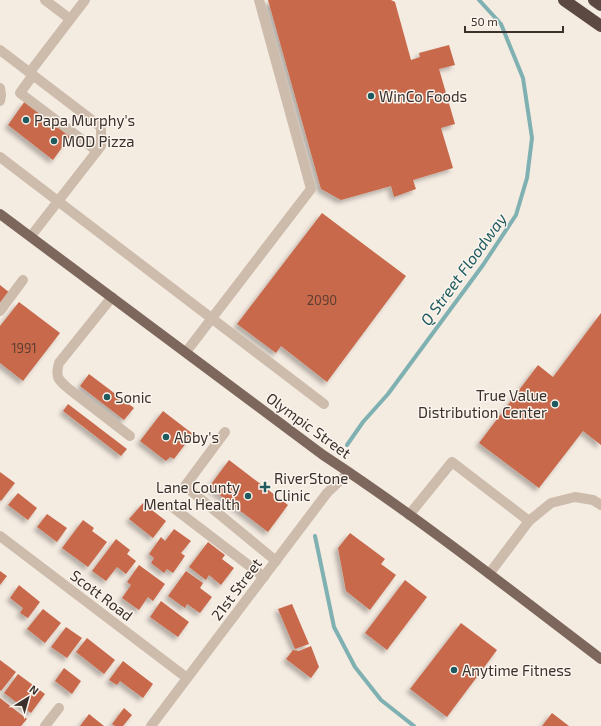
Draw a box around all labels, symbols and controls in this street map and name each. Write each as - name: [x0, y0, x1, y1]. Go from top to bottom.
- scale bar: [465, 8, 563, 34]
- text: 50 m: [471, 14, 498, 28]
- place label: WinCo Foods: [379, 87, 467, 105]
- marker: WinCo Foods: [366, 91, 376, 101]
- place label: Papa Murphy's: [34, 111, 135, 129]
- marker: Papa Murphy's: [21, 115, 31, 125]
- place label: MOD Pizza: [62, 132, 135, 150]
- marker: MOD Pizza: [49, 136, 59, 146]
- water label: Q Street Floodway: [416, 209, 511, 329]
- house number: 2090: [307, 292, 337, 308]
- house number: 1991: [11, 340, 37, 356]
- place label: True Value Distribution Center: [418, 386, 547, 421]
- place label: Sonic: [115, 388, 152, 406]
- street label: Olympic Street: [263, 388, 355, 462]
- marker: Sonic: [102, 392, 112, 402]
- marker: True Value Distribution Center: [550, 399, 560, 409]
- place label: Abby's: [174, 428, 219, 446]
- marker: Abby's: [161, 432, 171, 442]
- place label: RiverStone Clinic: [274, 469, 348, 504]
- place label: Lane County Mental Health: [144, 478, 240, 513]
- marker: RiverStone Clinic: [259, 481, 271, 493]
- marker: Lane County Mental Health: [243, 491, 253, 501]
- street label: 21st Street: [207, 554, 265, 623]
- street label: Scott Road: [67, 566, 137, 624]
- place label: Anytime Fitness: [462, 661, 572, 679]
- marker: Anytime Fitness: [449, 665, 459, 675]
- north arrow: [8, 678, 48, 718]
- text: N: [27, 682, 41, 697]

